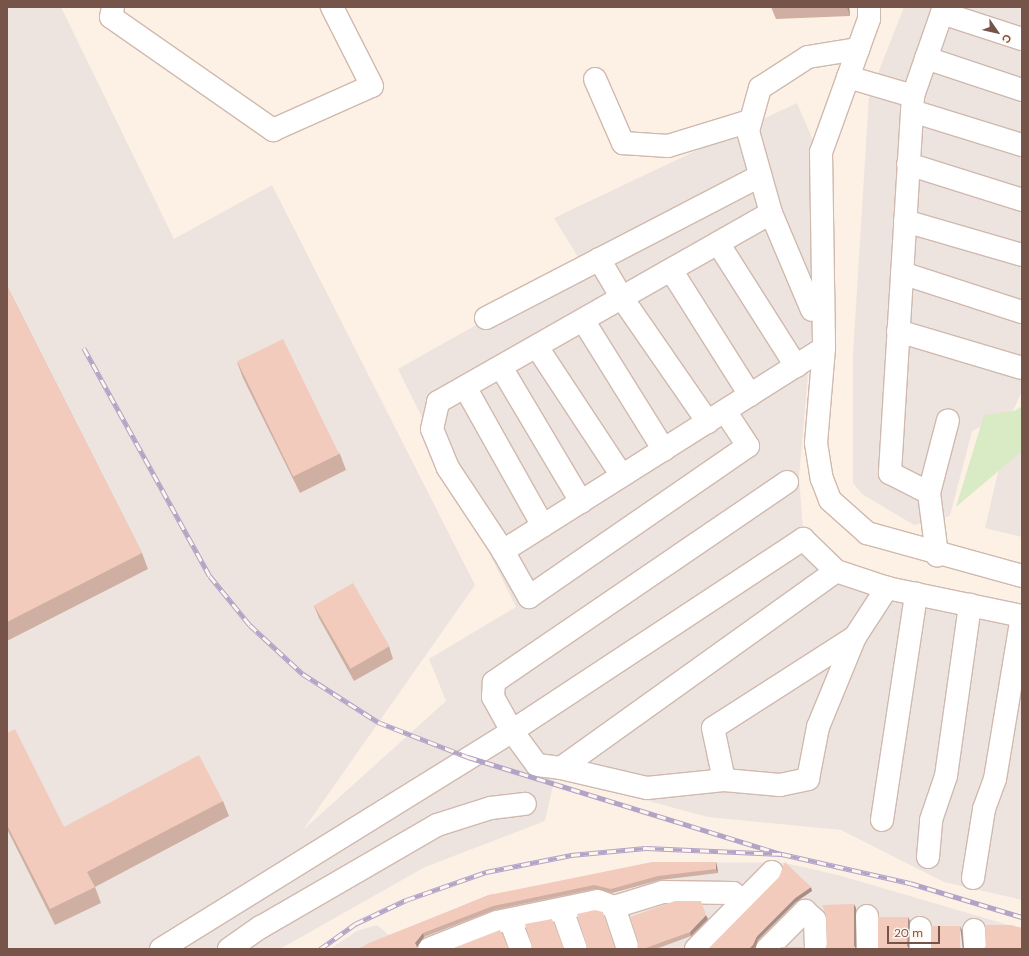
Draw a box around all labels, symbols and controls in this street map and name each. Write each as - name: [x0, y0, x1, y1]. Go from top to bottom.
- north arrow: [977, 12, 1017, 52]
- text: С: [999, 31, 1015, 46]
- scale bar: [889, 918, 942, 944]
- text: 20 m: [894, 925, 923, 941]

